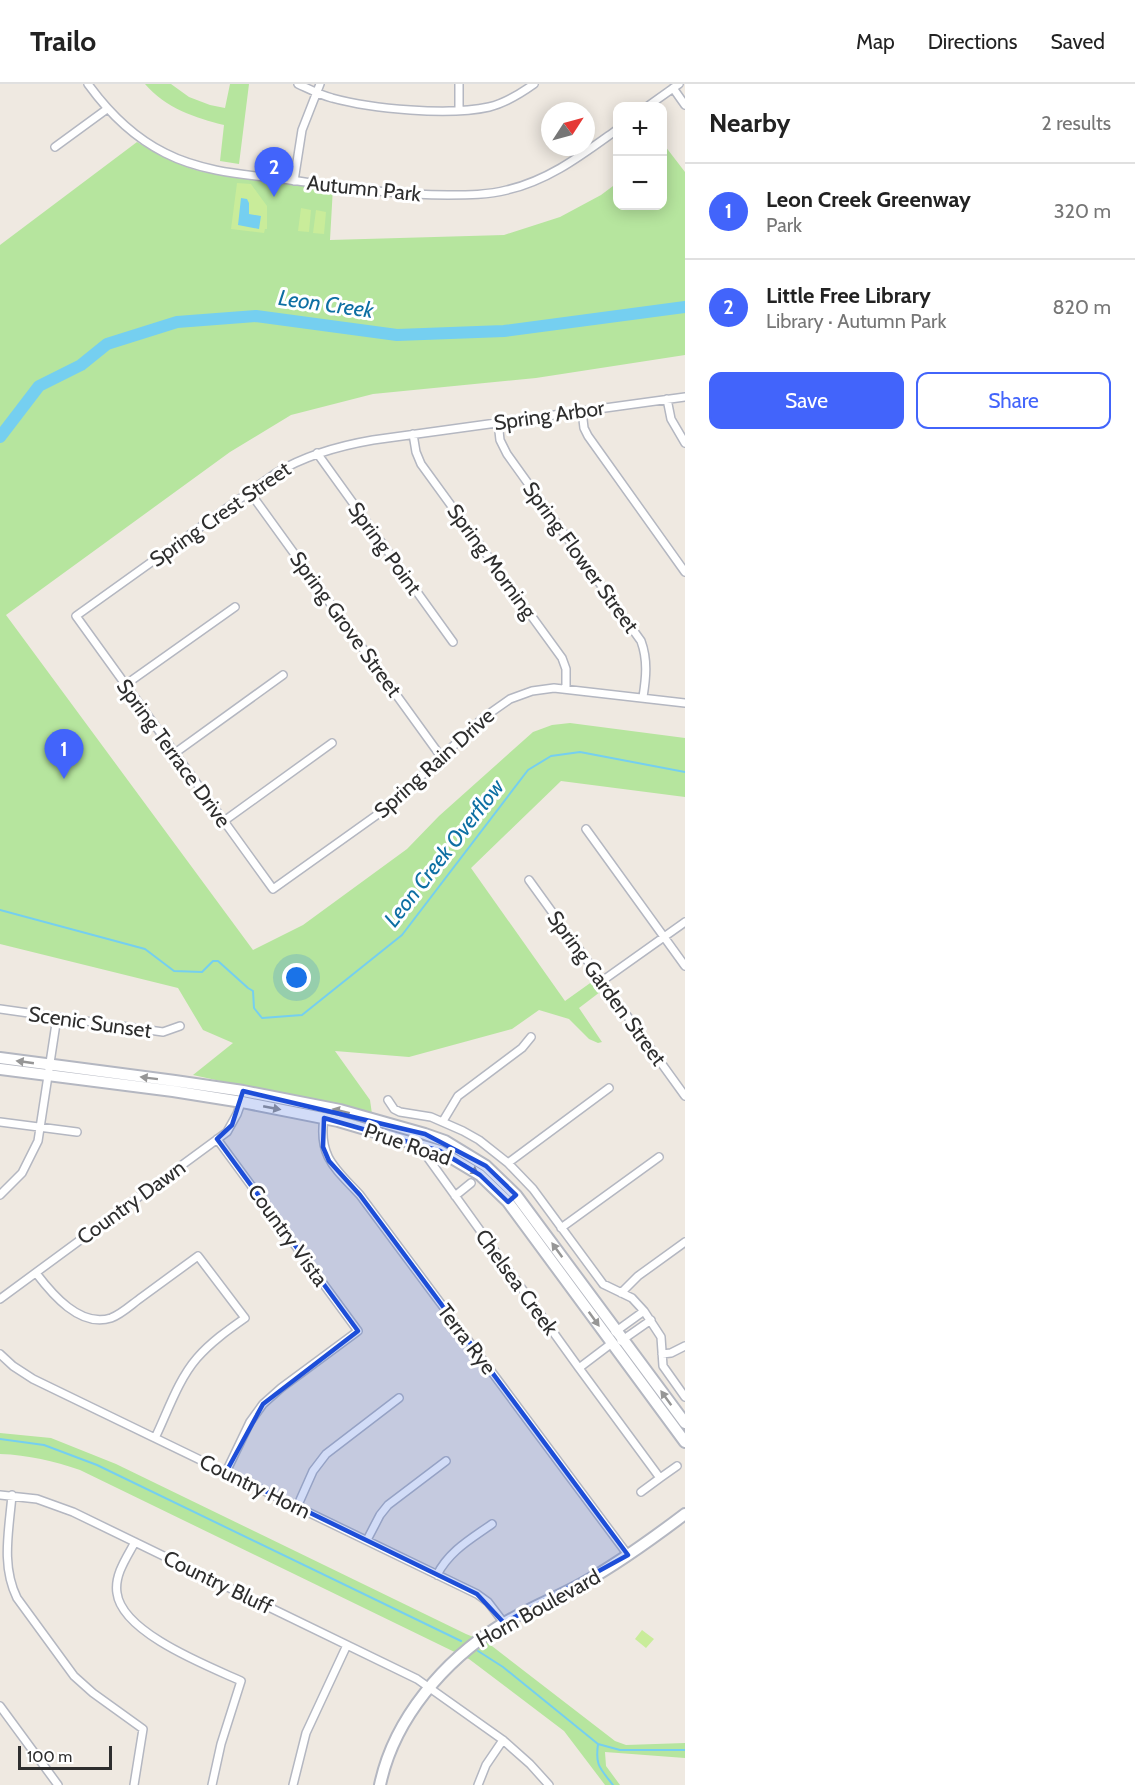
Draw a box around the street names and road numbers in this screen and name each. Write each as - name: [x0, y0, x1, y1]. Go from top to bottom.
- street label: Autumn Park: [306, 170, 423, 206]
- street label: Spring Arbor: [492, 395, 606, 435]
- street label: Spring Crest Street: [145, 456, 295, 572]
- street label: Spring Flower Street: [518, 477, 644, 637]
- street label: Spring Point: [343, 497, 427, 599]
- street label: Spring Morning: [442, 499, 542, 623]
- street label: Spring Grove Street: [285, 547, 407, 701]
- street label: Spring Terrace Drive: [112, 674, 236, 832]
- street label: Spring Rain Drive: [369, 703, 499, 823]
- street label: Spring Garden Street: [542, 906, 672, 1070]
- street label: Scenic Sunset: [27, 1001, 153, 1043]
- street label: Prue Road: [361, 1117, 455, 1171]
- street label: Country Dawn: [72, 1154, 190, 1250]
- street label: Country Vista: [243, 1179, 333, 1291]
- street label: Chelsea Creek: [470, 1224, 564, 1340]
- street label: Terra Rye: [432, 1299, 502, 1379]
- street label: Country Horn: [195, 1448, 315, 1524]
- street label: Country Bluff: [159, 1545, 277, 1619]
- street label: Horn Boulevard: [472, 1564, 604, 1652]

